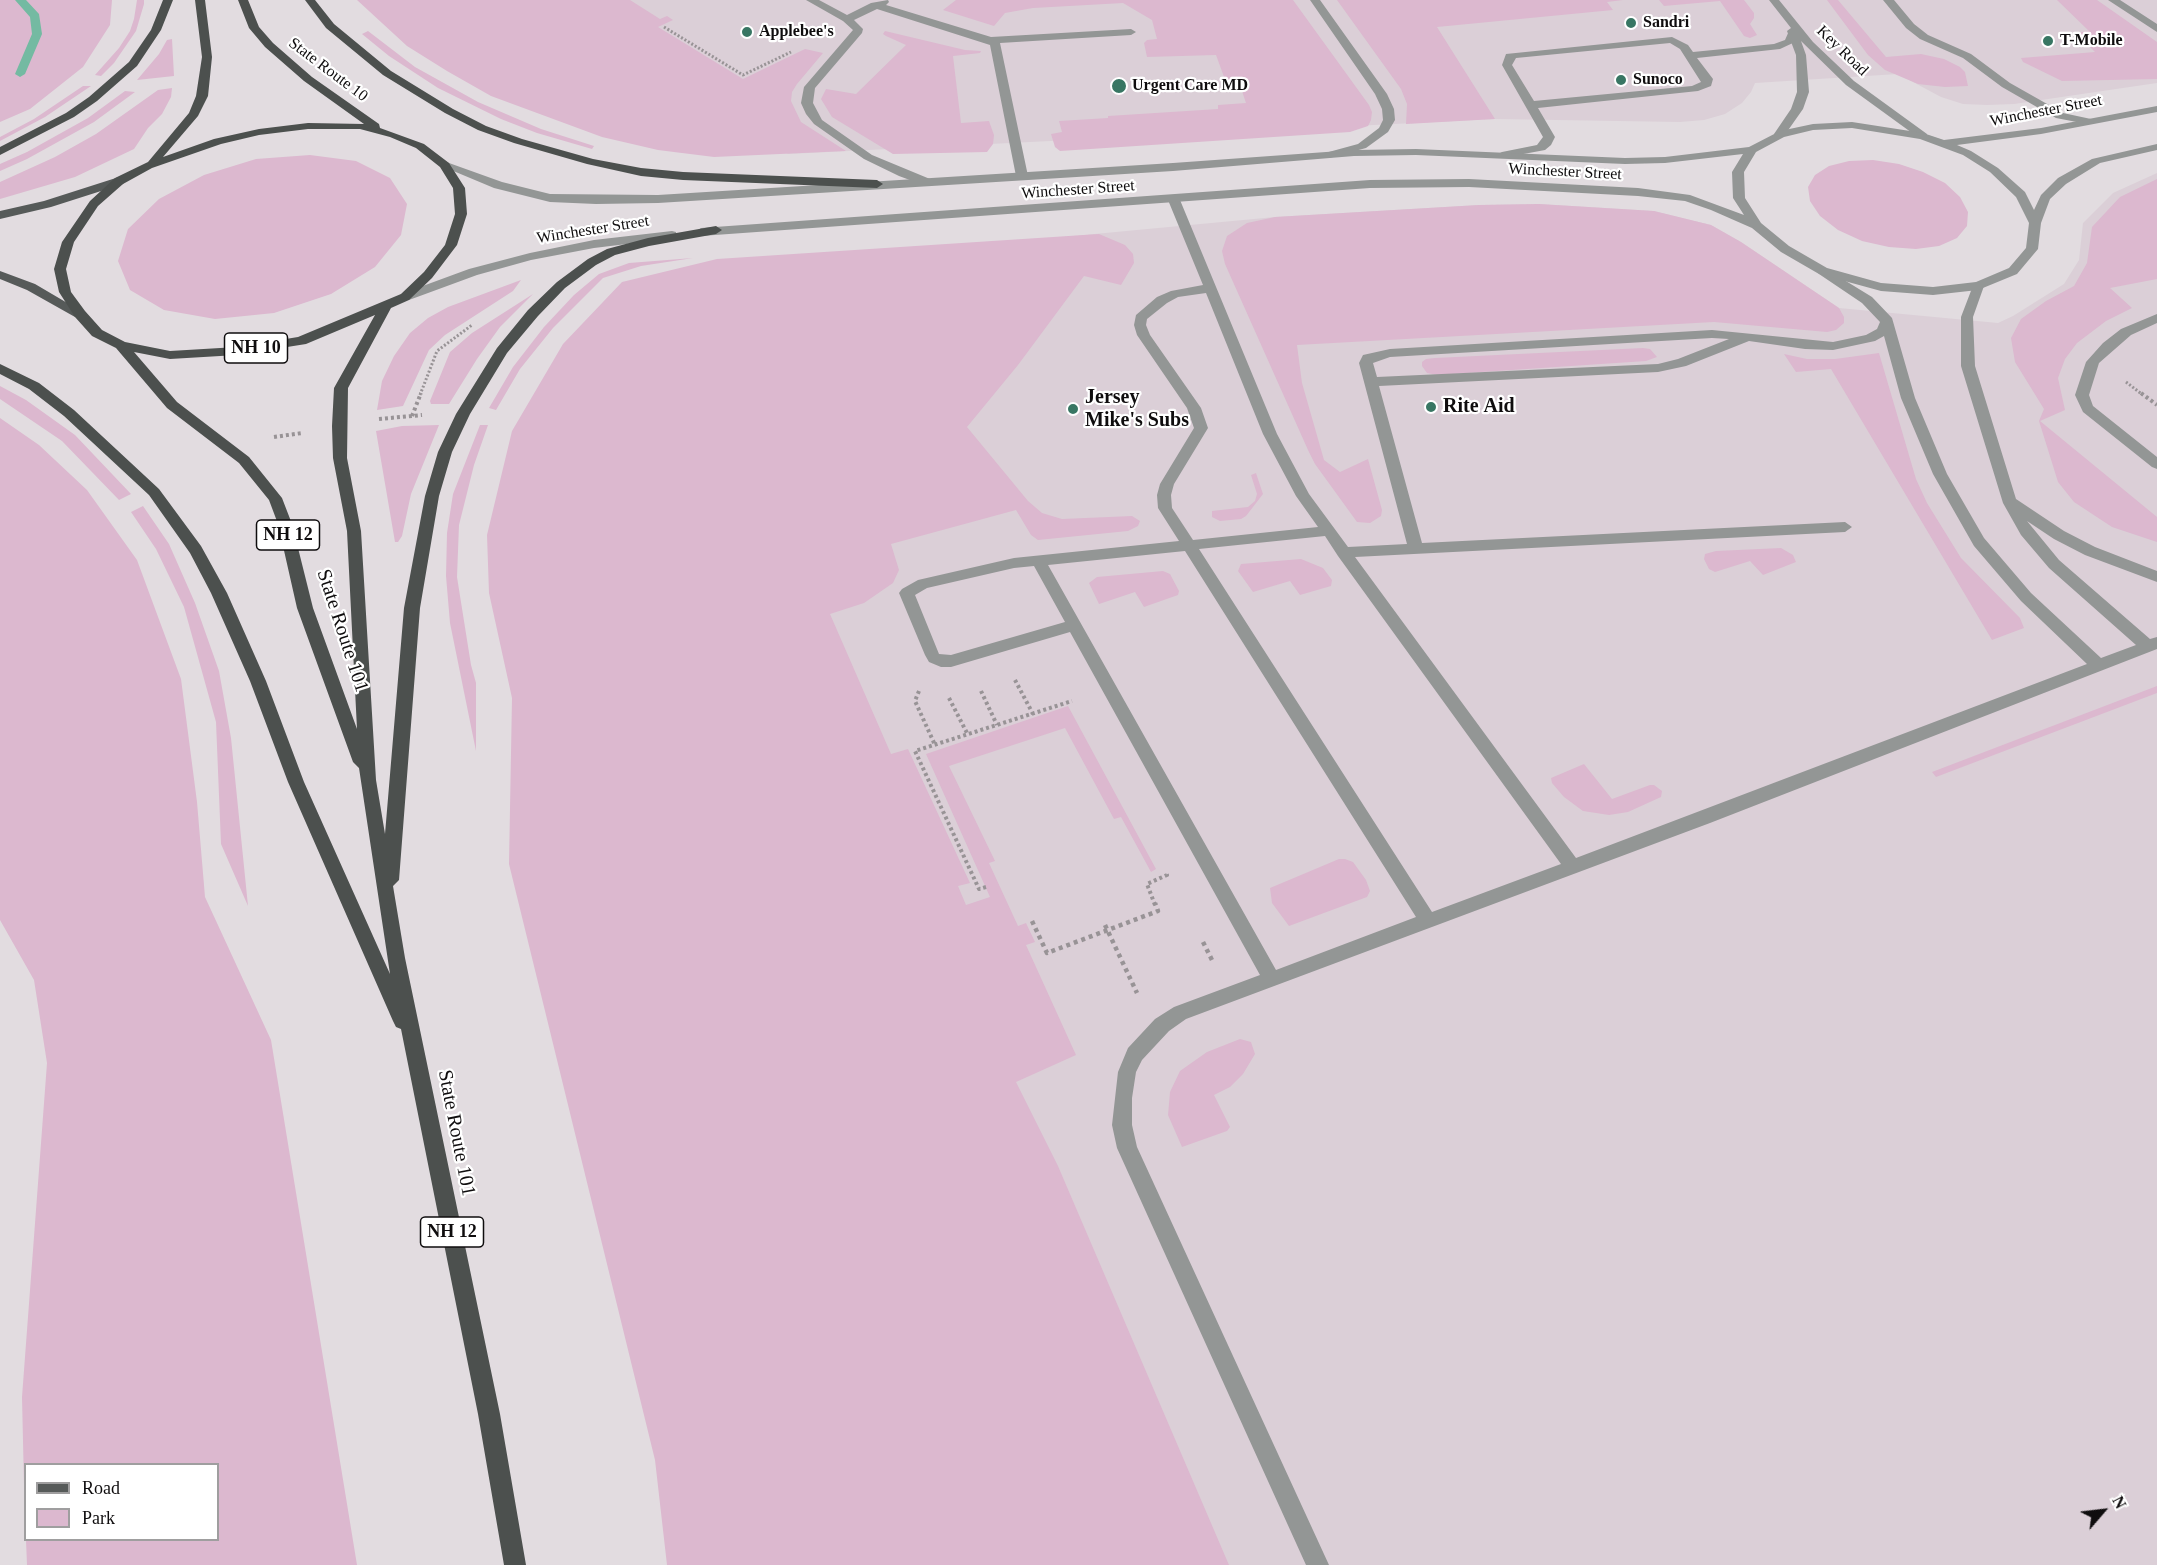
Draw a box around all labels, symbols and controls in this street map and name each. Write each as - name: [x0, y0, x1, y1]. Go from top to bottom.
- place label: Sandri: [1643, 13, 1689, 33]
- marker: Sandri: [1624, 16, 1638, 30]
- place label: Applebee's: [759, 22, 834, 42]
- street label: Key Road: [1812, 22, 1872, 80]
- marker: Applebee's: [740, 25, 754, 39]
- place label: T-Mobile: [2060, 31, 2123, 51]
- street label: State Route 10: [285, 34, 371, 106]
- marker: T-Mobile: [2041, 34, 2055, 48]
- place label: Sunoco: [1633, 70, 1683, 90]
- marker: Sunoco: [1614, 73, 1628, 87]
- place label: Urgent Care MD: [1132, 76, 1248, 96]
- marker: Urgent Care MD: [1110, 77, 1128, 95]
- street label: Winchester Street: [1988, 91, 2104, 131]
- street label: Winchester Street: [1508, 159, 1622, 185]
- street label: Winchester Street: [1021, 176, 1135, 204]
- street label: Winchester Street: [535, 212, 651, 248]
- road number: NH 10: [224, 333, 288, 363]
- place label: Jersey Mike's Subs: [1085, 386, 1189, 433]
- place label: Rite Aid: [1443, 395, 1515, 419]
- marker: Rite Aid: [1424, 400, 1438, 414]
- marker: Jersey Mike's Subs: [1066, 402, 1080, 416]
- road number: NH 12: [256, 520, 320, 550]
- street label: State Route 101: [311, 567, 373, 695]
- street label: State Route 101: [432, 1068, 480, 1198]
- road number: NH 12: [420, 1217, 484, 1247]
- legend: [24, 1463, 219, 1541]
- text: Road: [82, 1478, 120, 1498]
- north arrow: [2073, 1481, 2133, 1541]
- text: N: [2109, 1493, 2130, 1511]
- text: Park: [82, 1508, 115, 1528]

